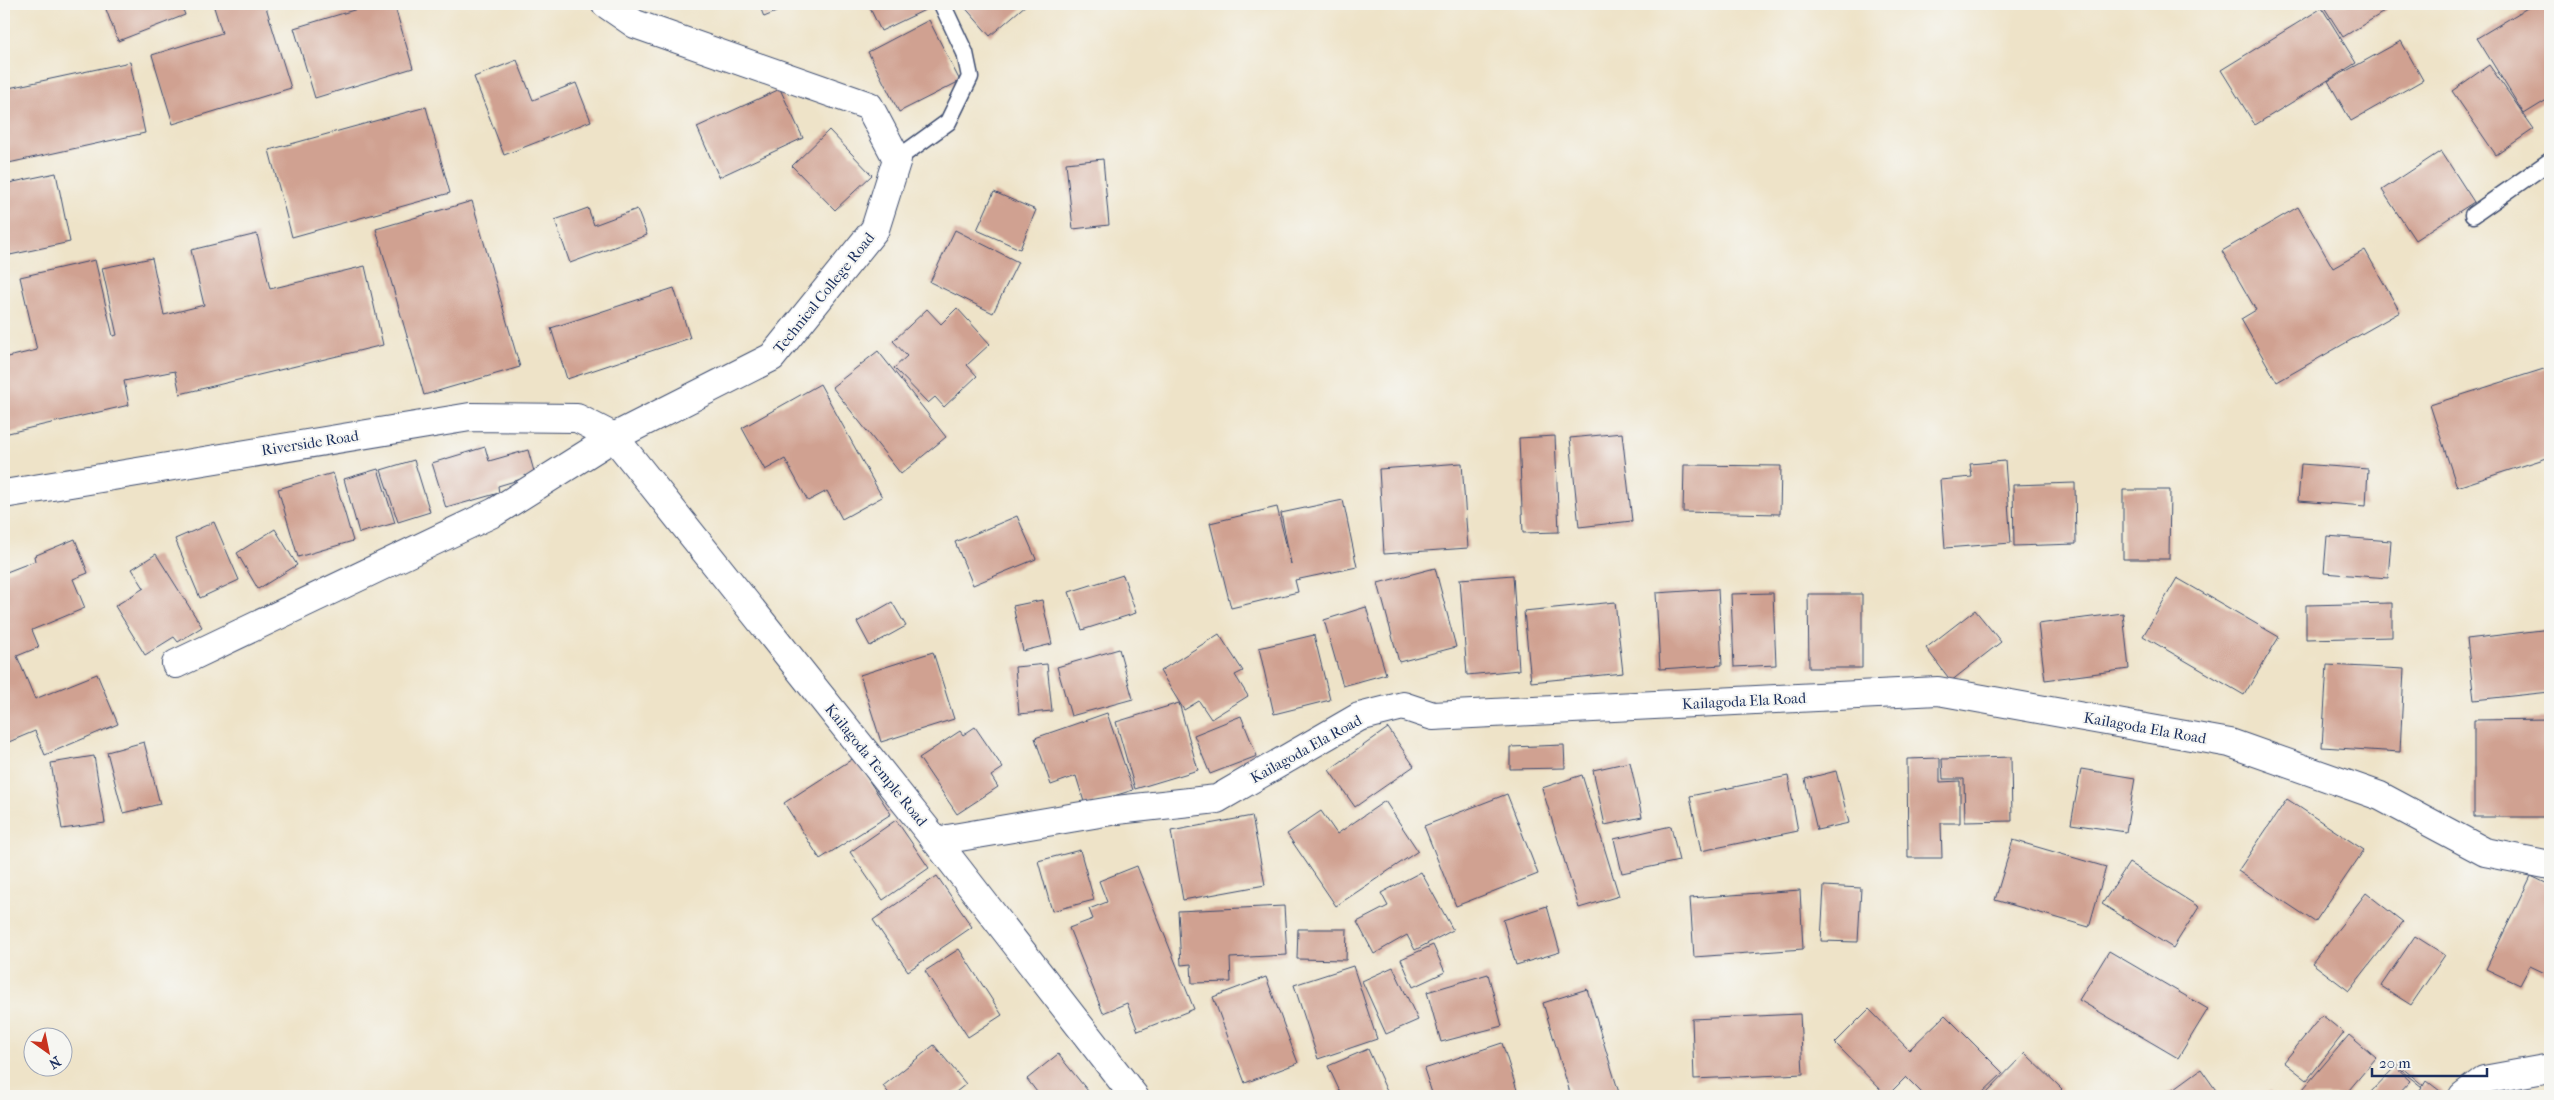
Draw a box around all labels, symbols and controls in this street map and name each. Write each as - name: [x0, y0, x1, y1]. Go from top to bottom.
- street label: Technical College Road: [770, 228, 879, 357]
- street label: Riverside Road: [260, 426, 361, 460]
- street label: Kailagoda Ela Road: [1681, 689, 1807, 713]
- street label: Kailagoda Temple Road: [821, 700, 931, 830]
- street label: Kailagoda Ela Road: [2082, 708, 2209, 748]
- street label: Kailagoda Ela Road: [1247, 711, 1365, 787]
- north arrow: [22, 1028, 72, 1078]
- scale bar: [2372, 1045, 2486, 1077]
- text: N: [45, 1052, 64, 1073]
- text: 20 m: [2379, 1054, 2411, 1072]

